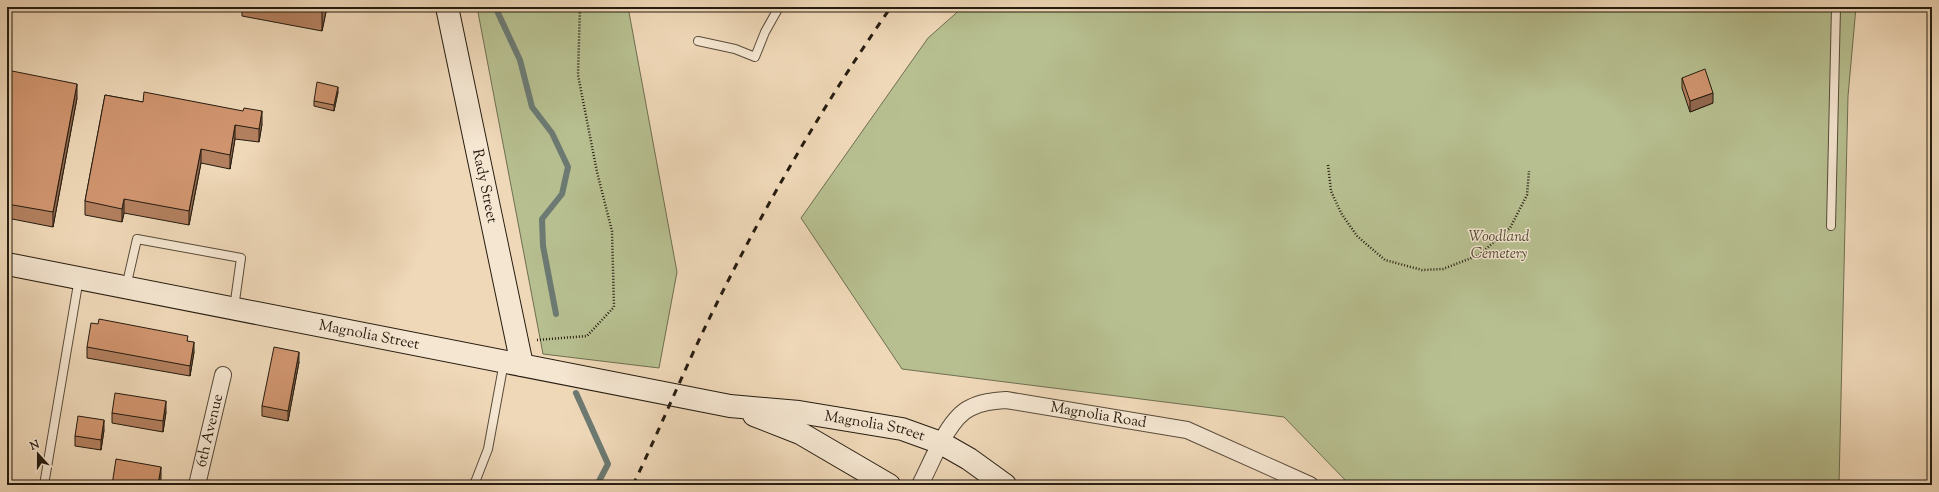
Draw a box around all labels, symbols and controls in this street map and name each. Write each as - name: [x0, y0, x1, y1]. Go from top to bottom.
- street label: Rady Street: [467, 147, 503, 225]
- park label: Woodland Cemetery: [1469, 227, 1530, 265]
- street label: Magnolia Street: [317, 315, 421, 355]
- street label: 6th Avenue: [191, 392, 229, 469]
- street label: Magnolia Road: [1049, 397, 1149, 434]
- street label: Magnolia Street: [823, 406, 928, 447]
- north arrow: [18, 434, 58, 474]
- text: N: [27, 436, 42, 455]

